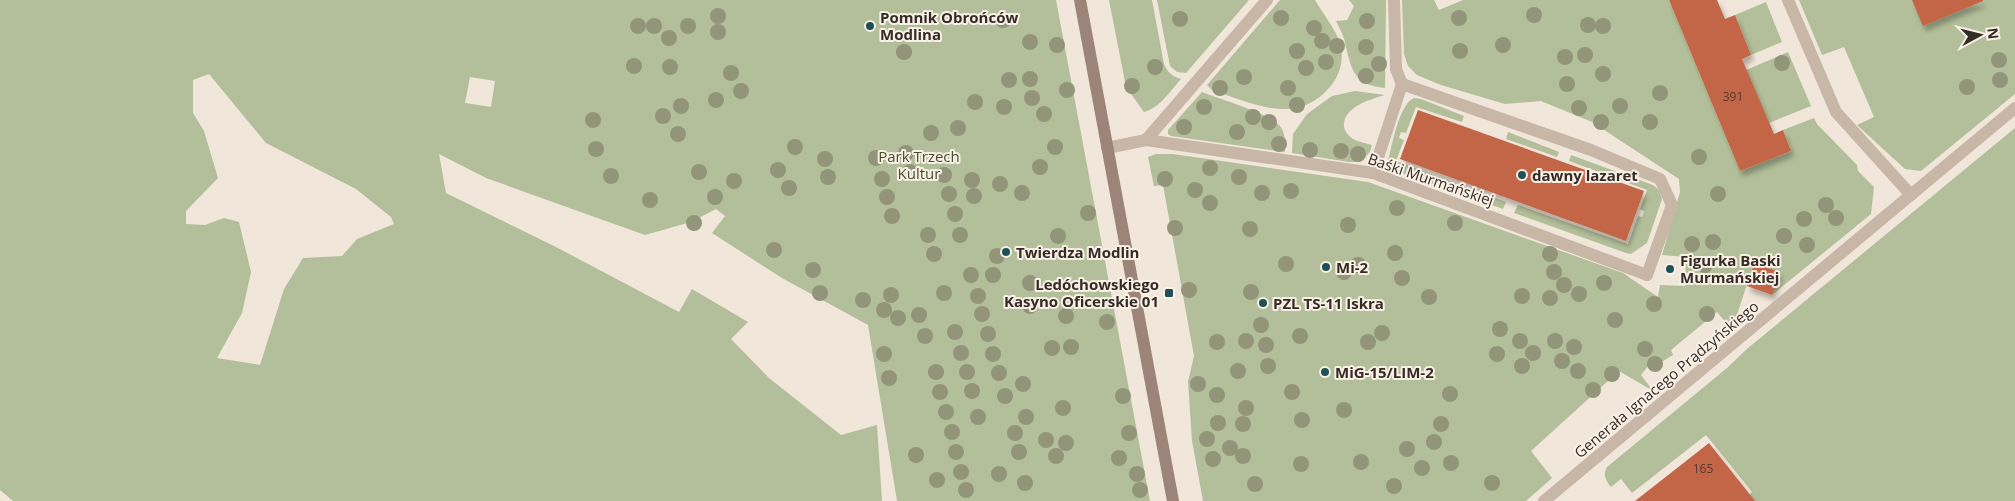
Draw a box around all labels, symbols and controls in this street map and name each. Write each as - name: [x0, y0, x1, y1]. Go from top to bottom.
- place label: Pomnik Obrońców Modlina: [880, 7, 1018, 44]
- north arrow: [1955, 10, 2005, 60]
- marker: Pomnik Obrońców Modlina: [864, 20, 876, 32]
- text: N: [1983, 27, 2004, 40]
- house number: 391: [1723, 88, 1743, 105]
- park label: Park Trzech Kultur: [878, 146, 960, 183]
- street label: Baśki Murmańskiej: [1365, 148, 1497, 210]
- place label: dawny lazaret: [1532, 165, 1638, 185]
- marker: dawny lazaret: [1516, 169, 1528, 181]
- place label: Twierdza Modlin: [1016, 242, 1139, 262]
- marker: Twierdza Modlin: [1000, 246, 1012, 258]
- place label: Figurka Baski Murmańskiej: [1680, 250, 1781, 287]
- place label: Mi-2: [1336, 257, 1369, 277]
- marker: Mi-2: [1320, 261, 1332, 273]
- marker: Figurka Baski Murmańskiej: [1664, 263, 1676, 275]
- place label: Ledóchowskiego Kasyno Oficerskie 01: [1004, 274, 1159, 311]
- marker: Ledóchowskiego Kasyno Oficerskie 01: [1163, 287, 1175, 299]
- place label: PZL TS-11 Iskra: [1273, 293, 1384, 313]
- street label: Generała Ignacego Prądzyńskiego: [1570, 296, 1762, 462]
- marker: PZL TS-11 Iskra: [1257, 297, 1269, 309]
- place label: MiG-15/LIM-2: [1335, 362, 1434, 382]
- marker: MiG-15/LIM-2: [1319, 366, 1331, 378]
- house number: 165: [1693, 460, 1713, 477]

